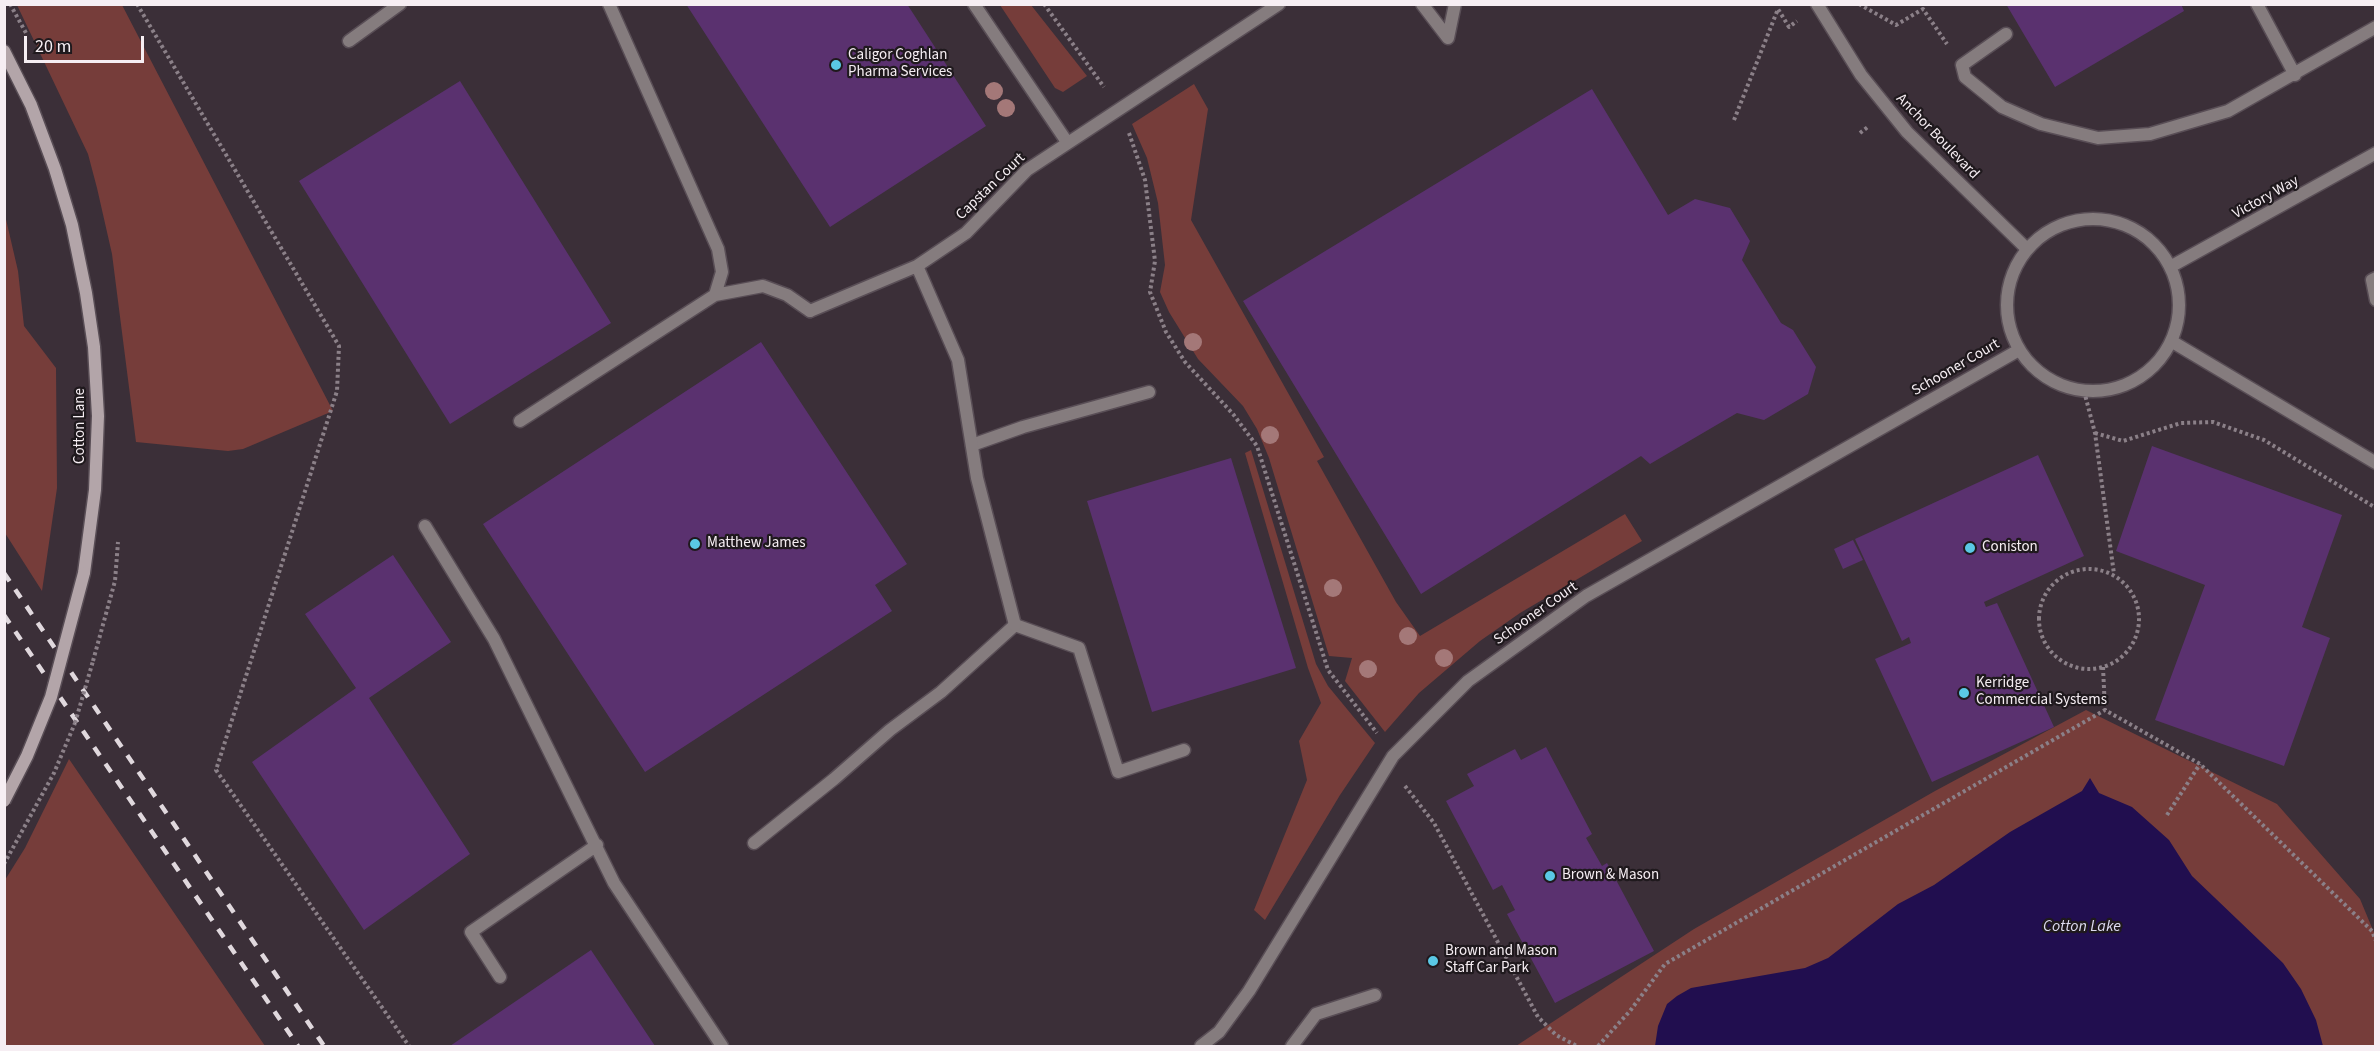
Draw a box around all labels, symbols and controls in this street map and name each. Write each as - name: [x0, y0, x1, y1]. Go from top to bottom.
- scale bar: [27, 24, 147, 62]
- text: 20 m: [35, 34, 71, 59]
- place label: Caligor Coghlan Pharma Services: [848, 47, 952, 82]
- marker: Caligor Coghlan Pharma Services: [829, 58, 843, 72]
- street label: Anchor Boulevard: [1892, 91, 1982, 183]
- street label: Capstan Court: [953, 150, 1029, 224]
- street label: Victory Way: [2230, 172, 2302, 224]
- street label: Schooner Court: [1909, 336, 2003, 400]
- street label: Cotton Lane: [72, 388, 90, 464]
- place label: Matthew James: [707, 535, 805, 553]
- marker: Matthew James: [688, 537, 702, 551]
- place label: Coniston: [1982, 539, 2038, 557]
- marker: Coniston: [1963, 541, 1977, 555]
- street label: Schooner Court: [1491, 578, 1581, 650]
- place label: Kerridge Commercial Systems: [1976, 675, 2107, 710]
- marker: Kerridge Commercial Systems: [1957, 686, 1971, 700]
- place label: Brown & Mason: [1562, 867, 1659, 885]
- marker: Brown & Mason: [1543, 869, 1557, 883]
- water label: Cotton Lake: [2043, 917, 2121, 937]
- place label: Brown and Mason Staff Car Park: [1445, 943, 1557, 978]
- marker: Brown and Mason Staff Car Park: [1426, 954, 1440, 968]

